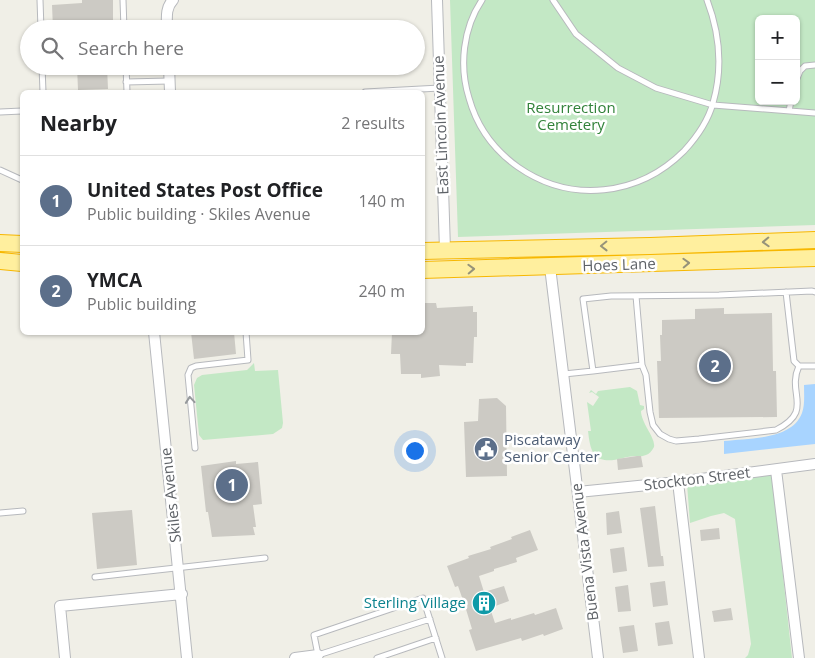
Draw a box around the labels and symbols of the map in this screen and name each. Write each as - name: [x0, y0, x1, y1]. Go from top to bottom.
- street label: East Lincoln Avenue: [428, 55, 452, 195]
- park label: Resurrection Cemetery: [526, 97, 616, 134]
- one-way arrow: [762, 236, 770, 247]
- one-way arrow: [600, 241, 608, 251]
- street label: Hoes Lane: [582, 253, 656, 275]
- one-way arrow: [683, 257, 691, 268]
- one-way arrow: [467, 263, 475, 274]
- pin: 2: [699, 347, 731, 385]
- one-way arrow: [185, 395, 196, 403]
- place label: Piscataway Senior Center: [504, 429, 600, 466]
- public building icon: Piscataway Senior Center: [473, 436, 499, 462]
- your location: [402, 438, 428, 464]
- street label: Skiles Avenue: [155, 447, 185, 544]
- street label: Stockton Street: [643, 462, 751, 494]
- pin: 1: [216, 466, 248, 504]
- street label: Buena Vista Avenue: [566, 482, 602, 622]
- building icon: Sterling Village: [471, 590, 497, 616]
- place label: Sterling Village: [364, 592, 466, 612]

